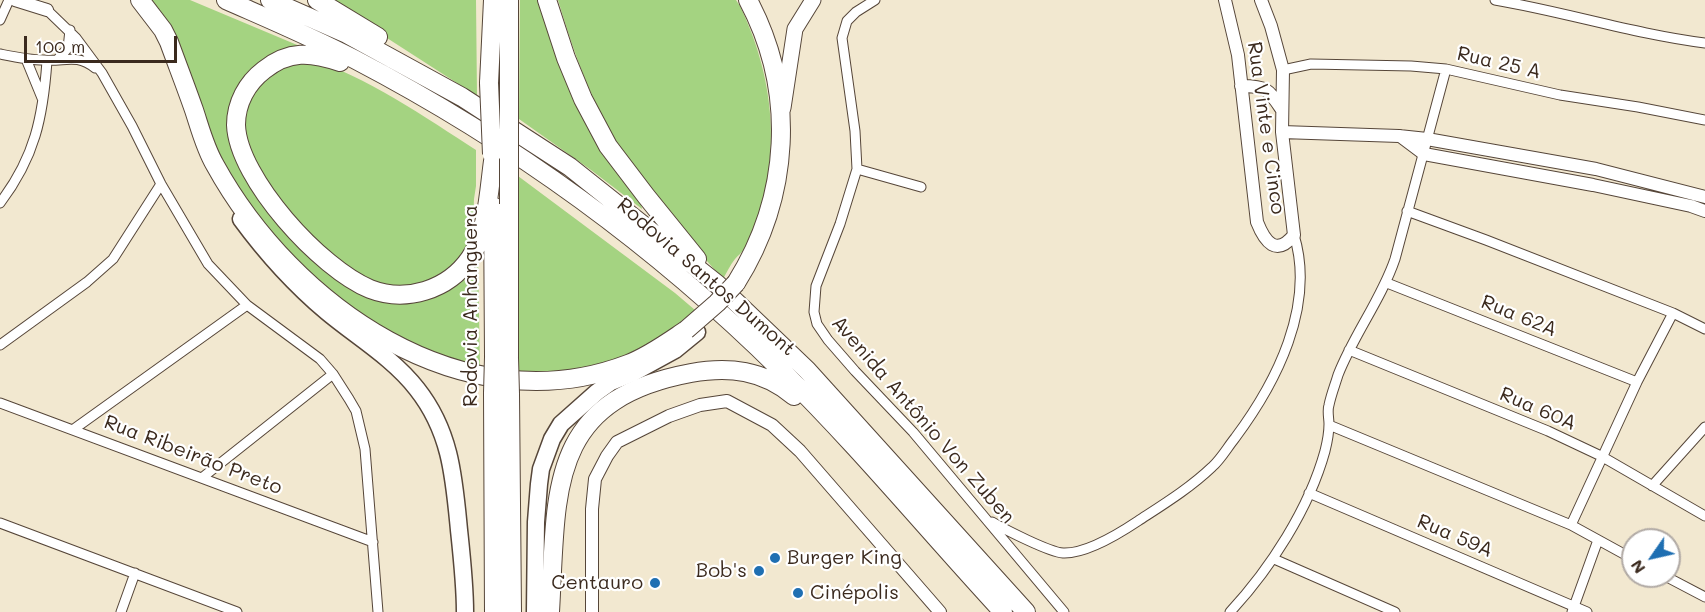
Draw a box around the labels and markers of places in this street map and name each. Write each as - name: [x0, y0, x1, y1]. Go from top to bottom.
- place label: Burger King: [787, 546, 902, 570]
- marker: Burger King: [768, 551, 782, 565]
- place label: Bob's: [696, 559, 747, 583]
- marker: Bob's: [752, 564, 766, 578]
- place label: Centauro: [551, 571, 643, 595]
- marker: Centauro: [648, 576, 662, 590]
- place label: Cinépolis: [810, 581, 899, 605]
- marker: Cinépolis: [791, 586, 805, 600]

